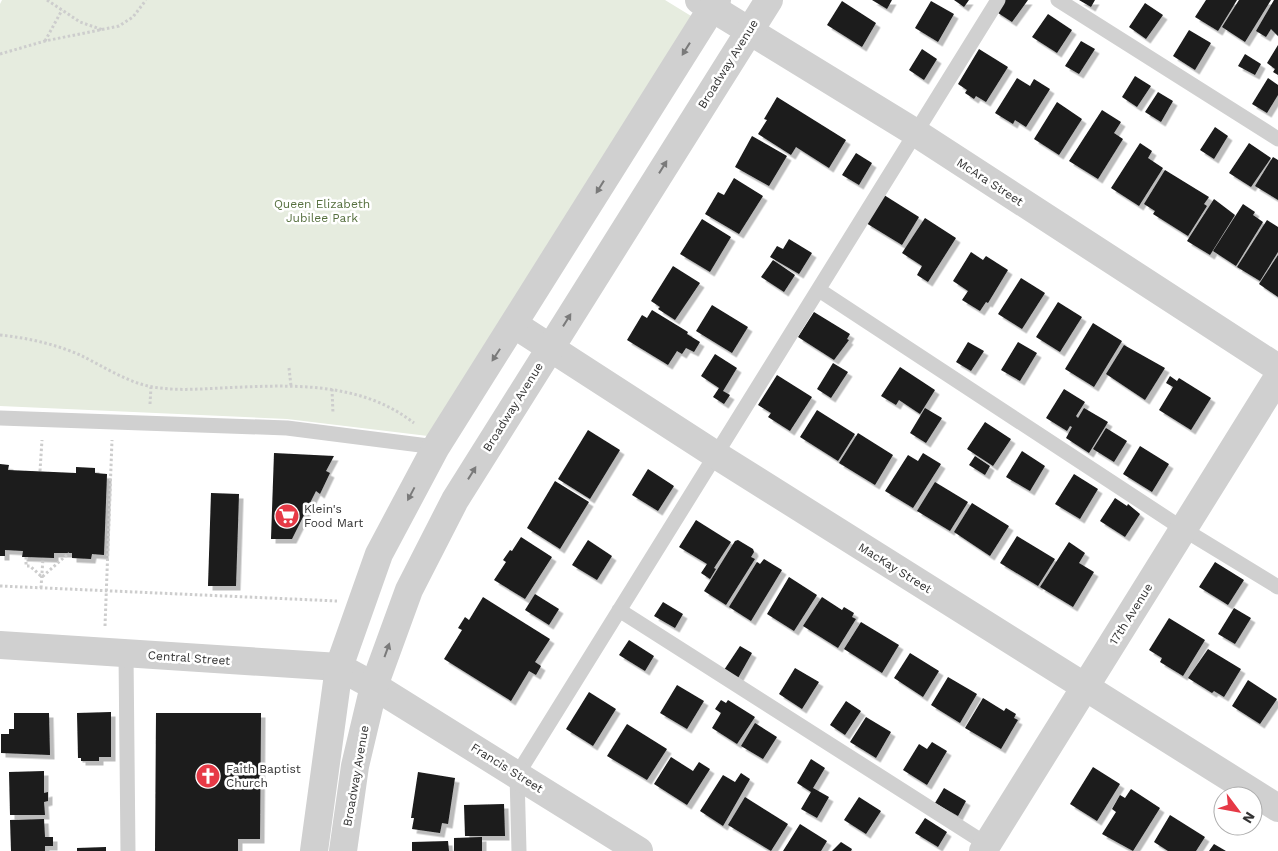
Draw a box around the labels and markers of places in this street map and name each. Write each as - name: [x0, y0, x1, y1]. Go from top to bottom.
- place label: Klein's Food Mart: [304, 502, 363, 530]
- supermarket icon: Klein's Food Mart: [274, 503, 300, 529]
- place label: Faith Baptist Church: [226, 762, 301, 790]
- church icon: Faith Baptist Church: [195, 763, 221, 789]

